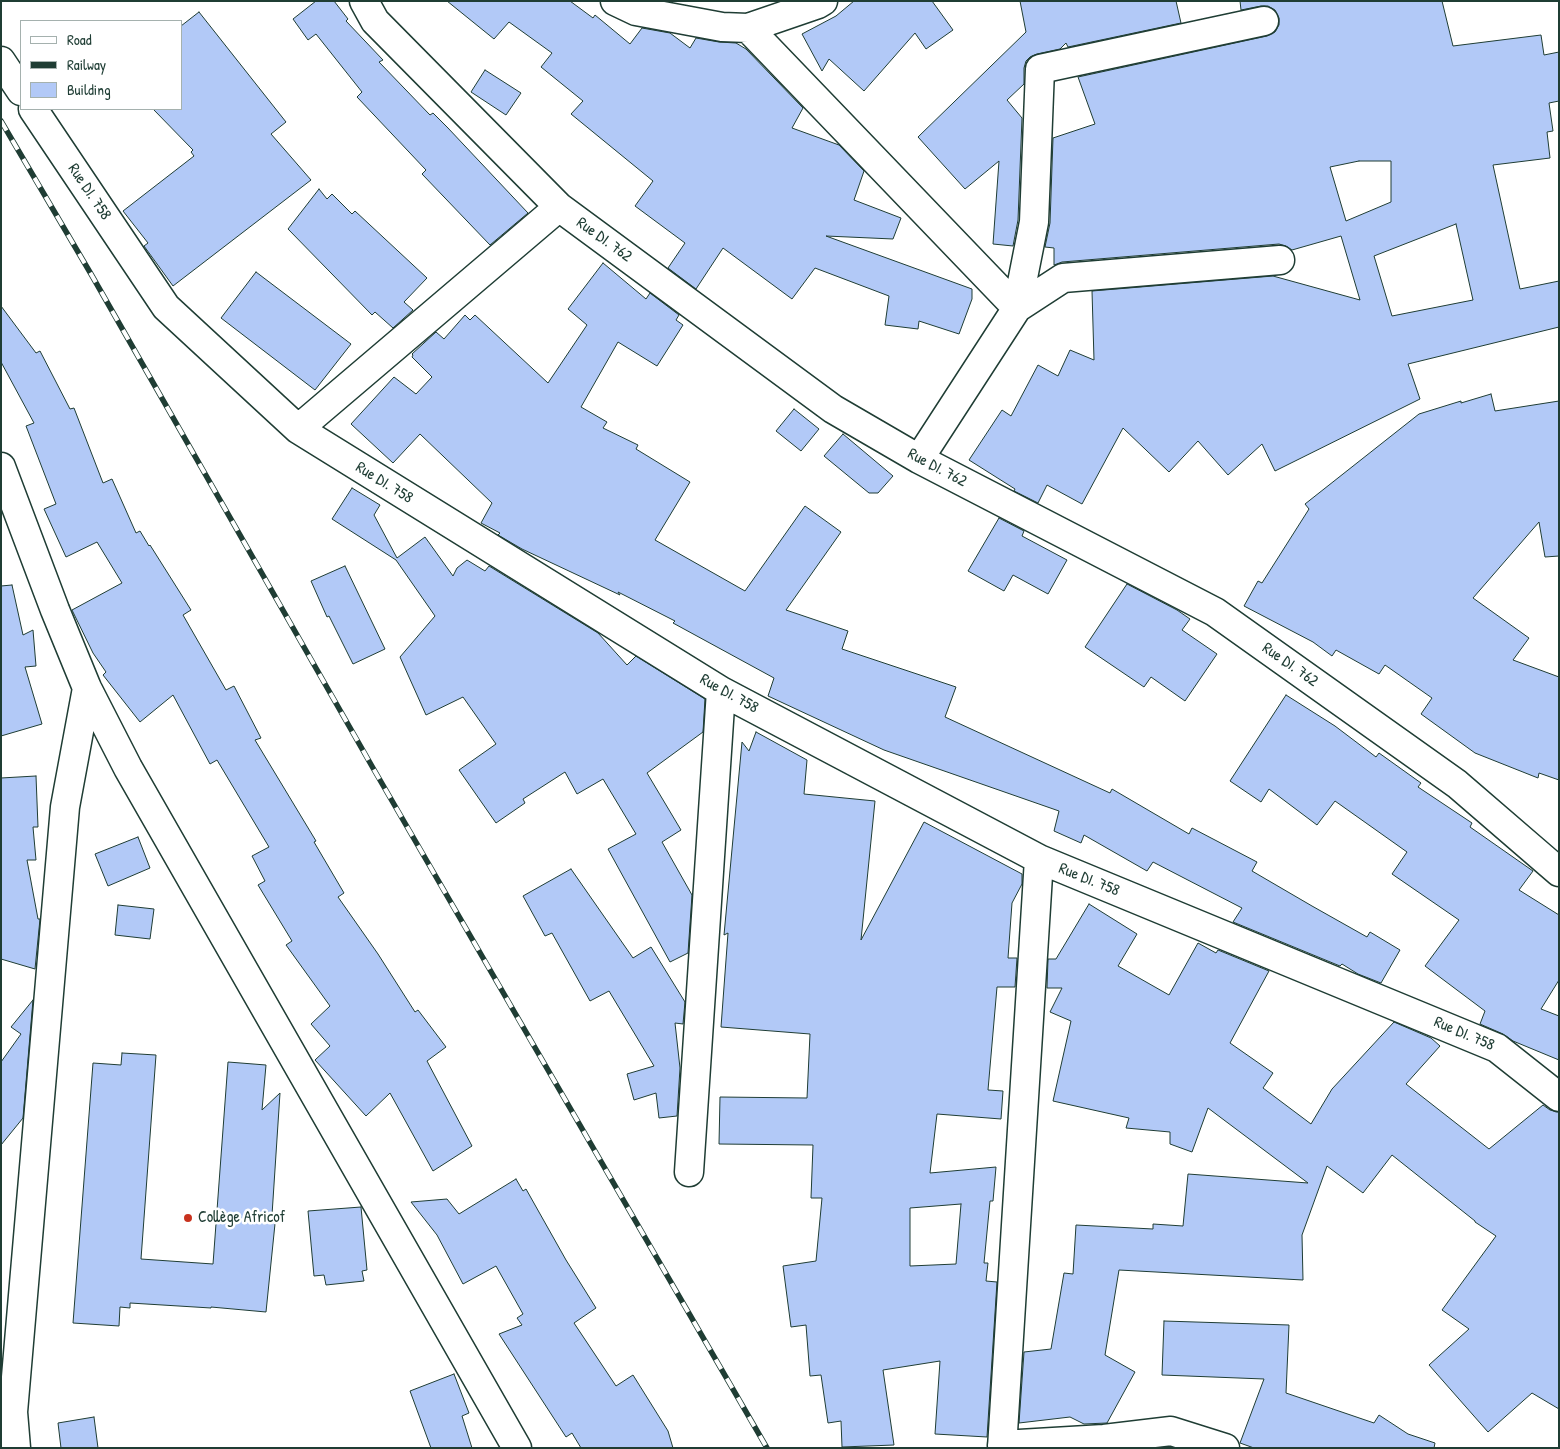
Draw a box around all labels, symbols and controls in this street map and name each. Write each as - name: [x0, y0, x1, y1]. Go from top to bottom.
- legend: [20, 20, 182, 110]
- text: Road: [67, 29, 92, 50]
- text: Railway: [67, 54, 106, 75]
- text: Building: [67, 79, 111, 100]
- street label: Rue DI. 758: [63, 160, 115, 224]
- street label: Rue DI. 762: [572, 213, 636, 267]
- street label: Rue DI. 762: [904, 445, 970, 491]
- street label: Rue DI. 758: [352, 458, 416, 508]
- street label: Rue DI. 762: [1258, 639, 1322, 691]
- street label: Rue DI. 758: [696, 670, 762, 718]
- street label: Rue DI. 758: [1056, 859, 1122, 901]
- street label: Rue DI. 758: [1431, 1013, 1497, 1055]
- place label: Collège Africof: [198, 1208, 285, 1228]
- marker: Collège Africof: [182, 1212, 194, 1224]

